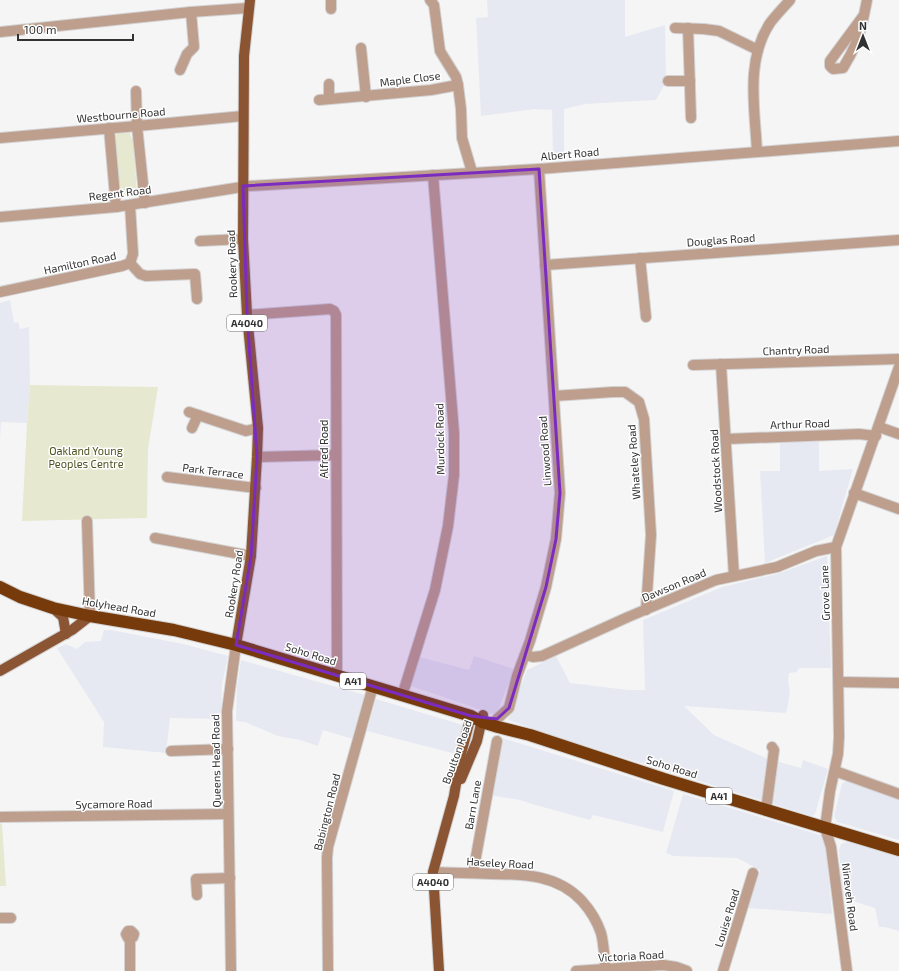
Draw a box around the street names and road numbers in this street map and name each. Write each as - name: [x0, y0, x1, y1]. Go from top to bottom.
- street label: Maple Close: [379, 68, 441, 89]
- street label: Westbourne Road: [76, 104, 166, 125]
- street label: Albert Road: [540, 144, 600, 163]
- street label: Regent Road: [88, 182, 152, 203]
- street label: Rookery Road: [224, 230, 239, 298]
- street label: Douglas Road: [686, 231, 756, 248]
- street label: Hamilton Road: [43, 249, 117, 277]
- road number: A4040: [227, 315, 267, 331]
- street label: Chantry Road: [762, 342, 830, 357]
- street label: Murdock Road: [432, 403, 447, 475]
- street label: Linwood Road: [536, 415, 553, 487]
- street label: Arthur Road: [770, 416, 830, 431]
- street label: Alfred Road: [317, 420, 330, 478]
- street label: Whateley Road: [624, 424, 643, 500]
- street label: Woodstock Road: [707, 429, 724, 513]
- street label: Park Terrace: [182, 460, 245, 481]
- street label: Rookery Road: [222, 549, 245, 619]
- street label: Dawson Road: [640, 565, 708, 604]
- street label: Grove Lane: [817, 565, 832, 621]
- street label: Holyhead Road: [81, 594, 157, 619]
- street label: Soho Road: [284, 640, 338, 667]
- road number: A41: [340, 673, 366, 689]
- street label: Queens Head Road: [208, 714, 224, 808]
- street label: Boulton Road: [439, 718, 474, 786]
- street label: Soho Road: [645, 753, 699, 780]
- street label: Babington Road: [311, 772, 342, 852]
- street label: Barn Lane: [462, 779, 483, 831]
- road number: A41: [706, 788, 732, 804]
- street label: Sycamore Road: [75, 796, 153, 811]
- street label: Haseley Road: [466, 854, 534, 871]
- street label: Nineveh Road: [840, 862, 861, 932]
- road number: A4040: [413, 874, 453, 890]
- street label: Louise Road: [712, 887, 742, 949]
- street label: Victoria Road: [598, 947, 664, 964]

